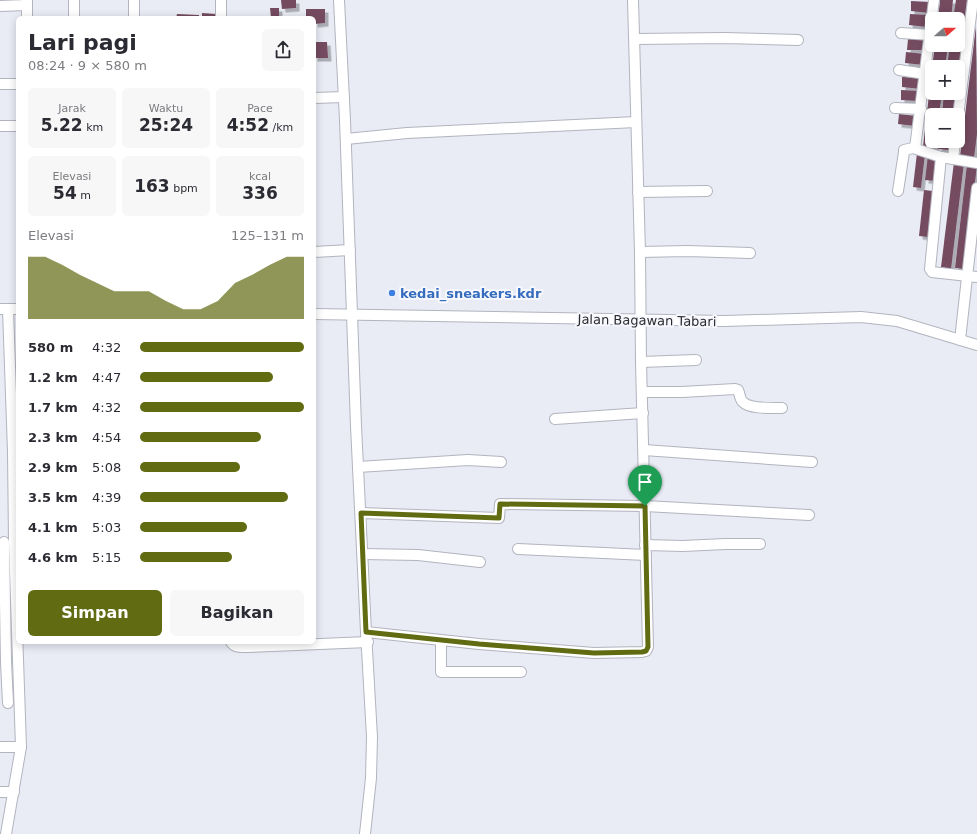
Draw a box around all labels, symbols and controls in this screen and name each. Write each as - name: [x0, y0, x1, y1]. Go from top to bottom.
- north arrow: [925, 12, 965, 52]
- map controls: [925, 12, 965, 148]
- button: share: [262, 29, 304, 71]
- text: Lari pagi: [28, 30, 137, 55]
- text: 08:24 · 9 × 580 m: [28, 58, 147, 73]
- button: +: [925, 60, 965, 100]
- text: Jarak: [58, 102, 86, 115]
- text: Waktu: [149, 102, 183, 115]
- text: Pace: [247, 102, 273, 115]
- button: −: [925, 108, 965, 148]
- text: 5.22: [41, 115, 83, 135]
- text: 25:24: [139, 115, 193, 135]
- text: 4:52: [227, 115, 269, 135]
- text: km: [83, 121, 103, 134]
- text: /km: [269, 121, 293, 134]
- text: Elevasi: [53, 170, 91, 183]
- text: kcal: [249, 170, 271, 183]
- text: 163: [134, 176, 170, 196]
- text: bpm: [170, 182, 198, 195]
- text: 54: [53, 183, 77, 203]
- text: 336: [242, 183, 278, 203]
- text: m: [77, 189, 91, 202]
- text: Elevasi: [28, 228, 74, 243]
- text: 125–131 m: [231, 228, 304, 243]
- place label: kedai_sneakers.kdr: [400, 286, 542, 302]
- marker: kedai_sneakers.kdr: [387, 288, 397, 298]
- street label: Jalan Bagawan Tabari: [576, 312, 716, 329]
- text: 580 m: [28, 340, 73, 355]
- text: 4:32: [92, 340, 121, 355]
- text: 1.2 km: [28, 370, 78, 385]
- text: 4:47: [92, 370, 121, 385]
- text: 1.7 km: [28, 400, 78, 415]
- text: 4:32: [92, 400, 121, 415]
- text: 2.3 km: [28, 430, 78, 445]
- text: 4:54: [92, 430, 121, 445]
- text: 2.9 km: [28, 460, 78, 475]
- text: 5:08: [92, 460, 121, 475]
- pin: [628, 465, 662, 506]
- icon: arrive: [634, 471, 656, 493]
- text: 3.5 km: [28, 490, 78, 505]
- text: 4:39: [92, 490, 121, 505]
- text: 4.1 km: [28, 520, 78, 535]
- text: 5:03: [92, 520, 121, 535]
- text: 4.6 km: [28, 550, 78, 565]
- text: 5:15: [92, 550, 121, 565]
- button: Simpan: [28, 590, 162, 636]
- button: Bagikan: [170, 590, 304, 636]

